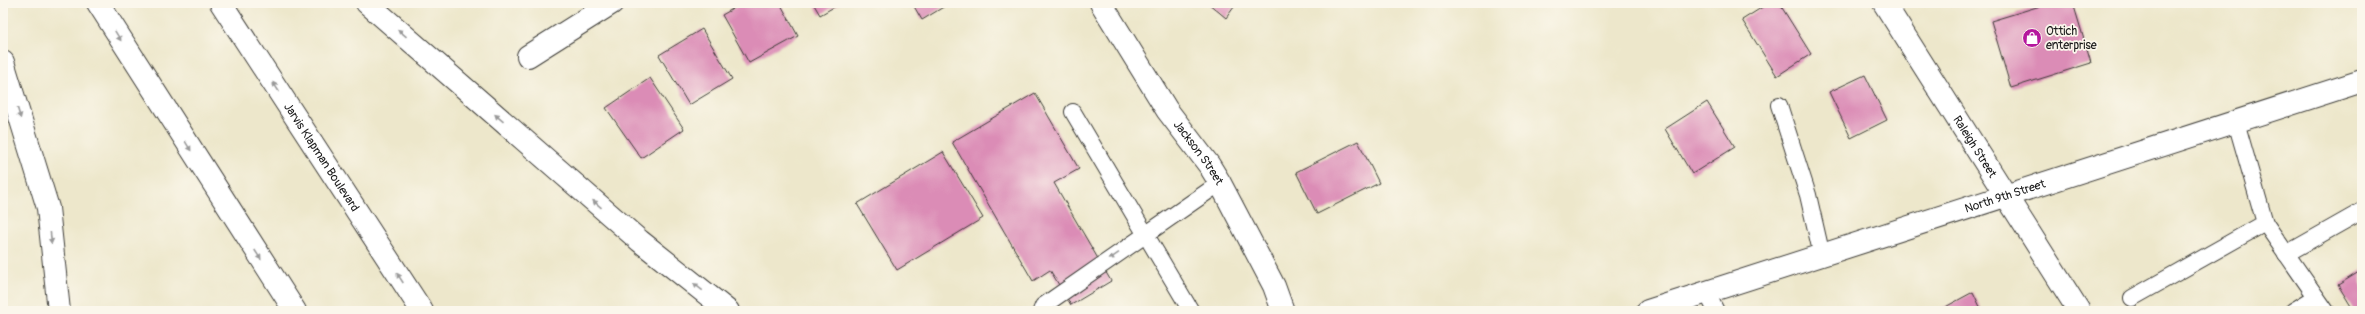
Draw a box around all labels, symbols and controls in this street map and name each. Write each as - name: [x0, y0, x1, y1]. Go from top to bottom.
- place label: Ottich enterprise: [2046, 24, 2097, 53]
- shop icon: Ottich enterprise: [2021, 27, 2043, 49]
- one-way arrow: [396, 28, 407, 37]
- one-way arrow: [115, 30, 122, 42]
- one-way arrow: [272, 82, 280, 92]
- street label: Jarvis Klapman Boulevard: [281, 100, 363, 214]
- one-way arrow: [16, 107, 22, 119]
- street label: Raleigh Street: [1950, 113, 2000, 181]
- one-way arrow: [494, 114, 505, 123]
- street label: Jackson Street: [1170, 118, 1227, 188]
- one-way arrow: [184, 140, 191, 152]
- street label: North 9th Street: [1963, 176, 2047, 216]
- one-way arrow: [592, 199, 603, 208]
- one-way arrow: [48, 232, 55, 244]
- one-way arrow: [254, 250, 262, 260]
- one-way arrow: [1109, 252, 1119, 260]
- one-way arrow: [397, 272, 404, 284]
- one-way arrow: [692, 282, 703, 291]

